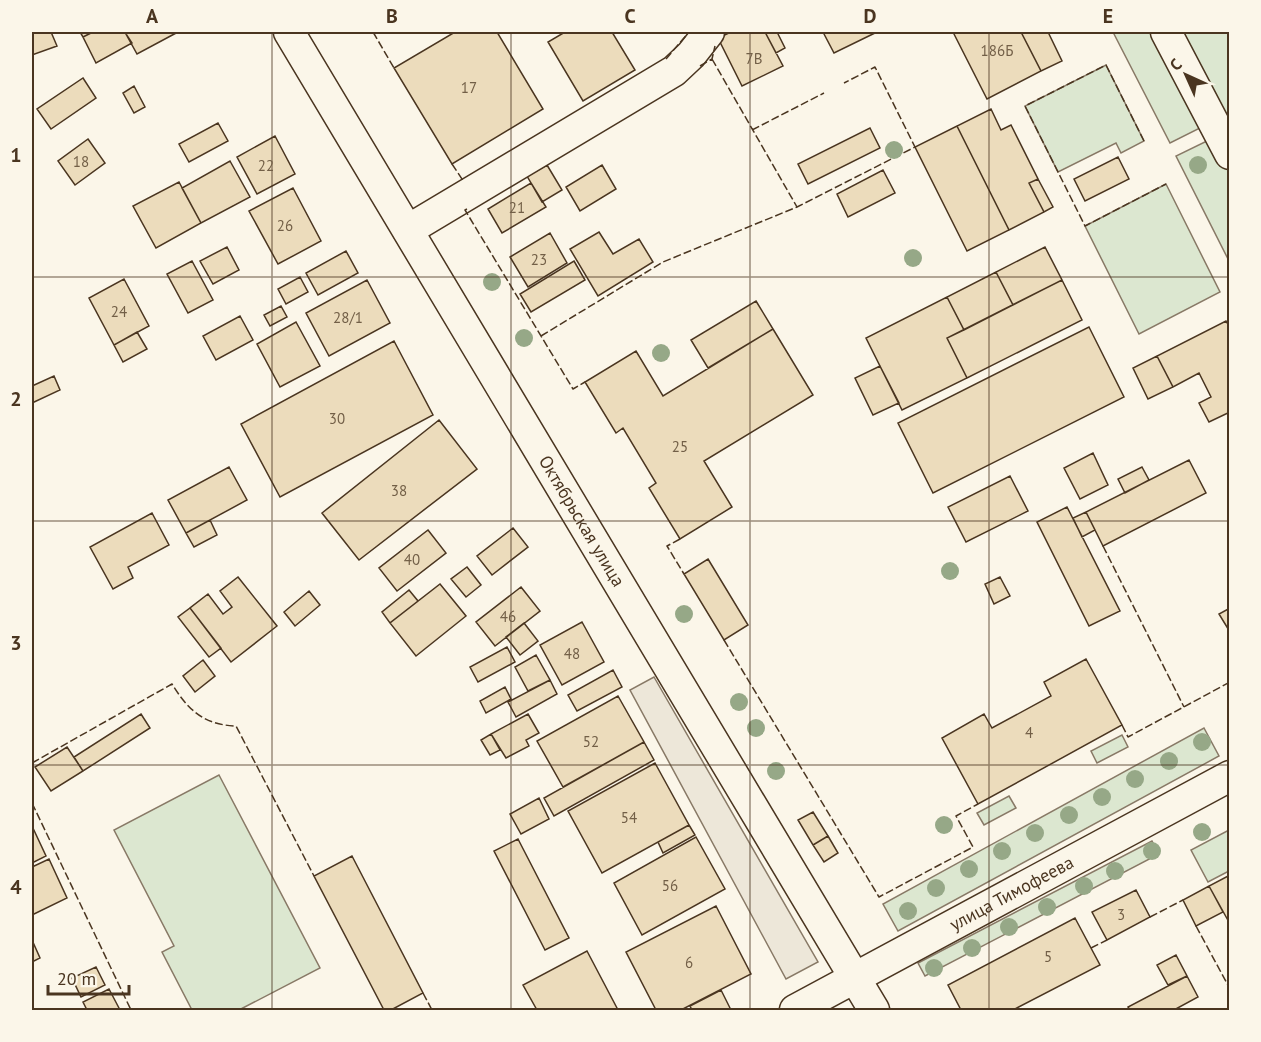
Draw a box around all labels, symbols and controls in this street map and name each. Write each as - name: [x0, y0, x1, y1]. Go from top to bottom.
- text: A: [146, 3, 159, 29]
- text: B: [386, 3, 398, 29]
- text: C: [624, 3, 636, 29]
- text: D: [864, 3, 877, 29]
- text: E: [1103, 3, 1113, 29]
- house number: 186Б: [981, 41, 1013, 60]
- north arrow: [1156, 45, 1216, 105]
- house number: 7В: [746, 49, 762, 68]
- text: С: [1165, 54, 1186, 75]
- house number: 17: [461, 78, 477, 97]
- text: 1: [10, 142, 22, 168]
- house number: 18: [73, 152, 89, 171]
- house number: 22: [258, 156, 274, 175]
- house number: 21: [509, 198, 525, 217]
- house number: 26: [277, 216, 293, 235]
- house number: 23: [531, 250, 547, 269]
- house number: 24: [111, 302, 127, 321]
- house number: 28/1: [333, 308, 363, 327]
- text: 2: [10, 386, 22, 412]
- house number: 30: [329, 409, 345, 428]
- house number: 25: [672, 437, 688, 456]
- street label: Октябрьская улица: [534, 451, 630, 591]
- house number: 38: [391, 481, 407, 500]
- house number: 40: [404, 550, 420, 569]
- house number: 46: [500, 607, 516, 626]
- text: 3: [10, 630, 22, 656]
- house number: 48: [564, 644, 580, 663]
- house number: 4: [1025, 723, 1033, 742]
- house number: 52: [583, 732, 599, 751]
- house number: 54: [621, 808, 637, 827]
- street label: улица Тимофеева: [945, 850, 1077, 936]
- text: 4: [10, 874, 22, 900]
- house number: 56: [662, 876, 678, 895]
- house number: 3: [1117, 905, 1125, 924]
- house number: 5: [1044, 947, 1052, 966]
- house number: 6: [685, 953, 693, 972]
- scale bar: [48, 958, 129, 996]
- text: 20 m: [57, 967, 96, 990]

